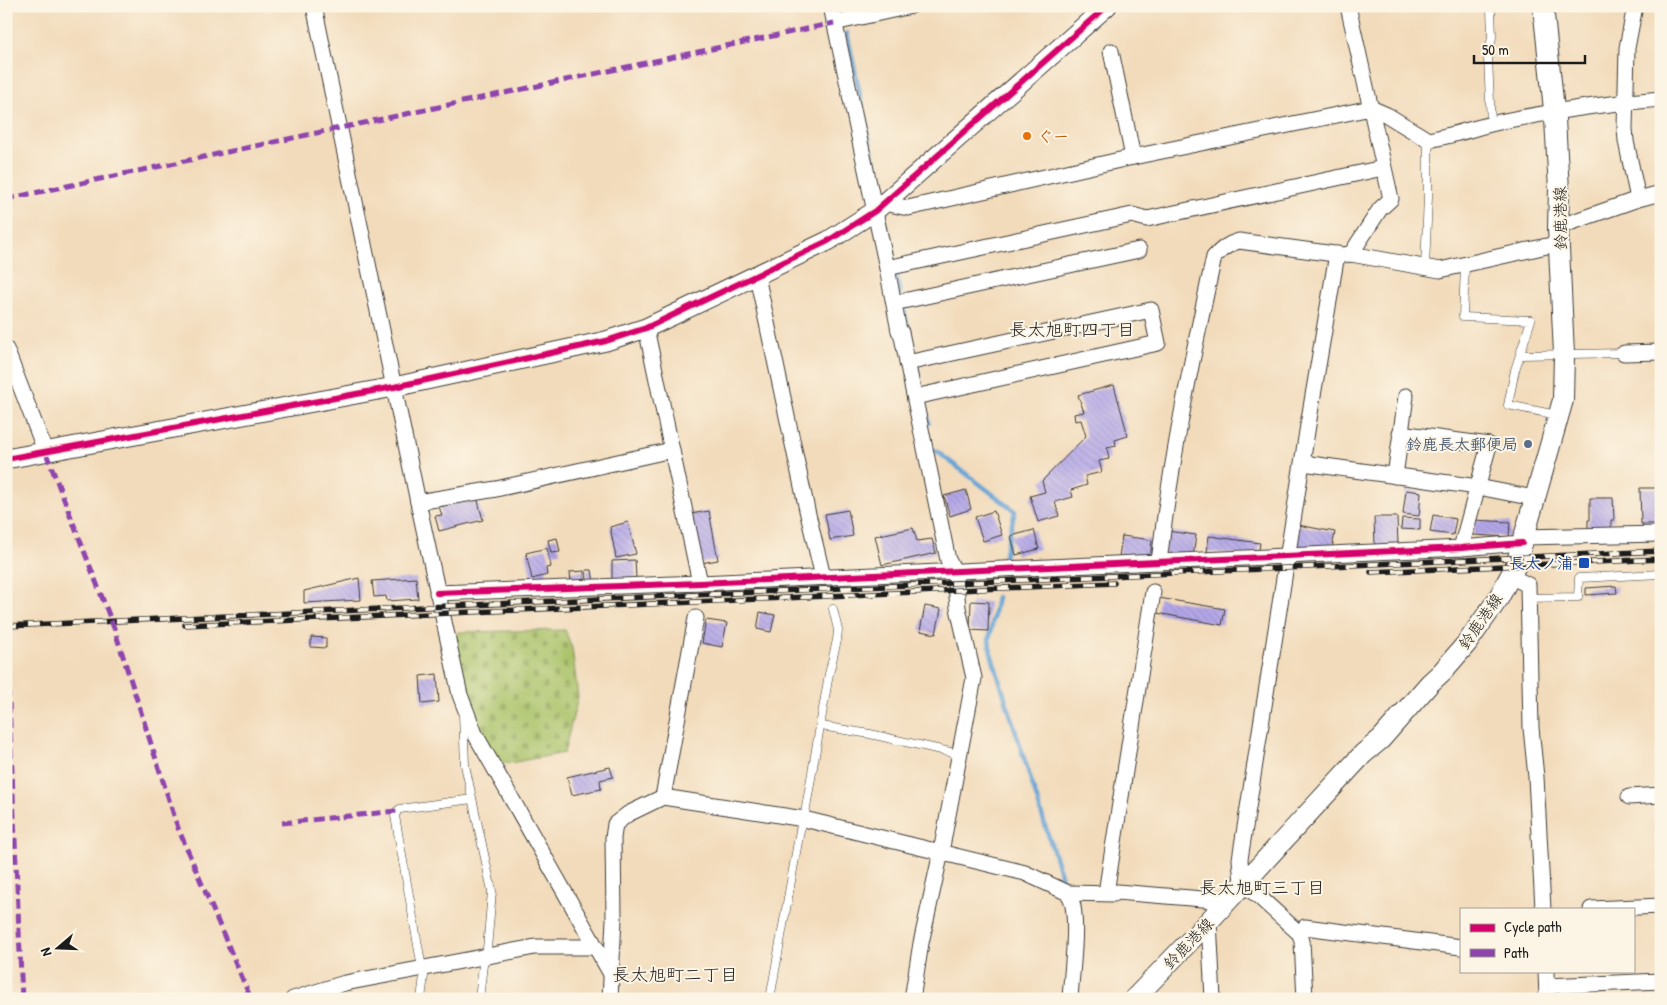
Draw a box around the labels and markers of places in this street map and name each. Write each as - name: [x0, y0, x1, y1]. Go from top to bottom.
- place label: ぐー: [1037, 125, 1069, 147]
- marker: ぐー: [1021, 130, 1033, 142]
- place label: 鈴鹿長太郵便局: [1406, 433, 1518, 455]
- marker: 鈴鹿長太郵便局: [1522, 438, 1534, 450]
- place label: 長太ノ浦: [1509, 552, 1573, 574]
- marker: 長太ノ浦: [1577, 556, 1591, 570]

